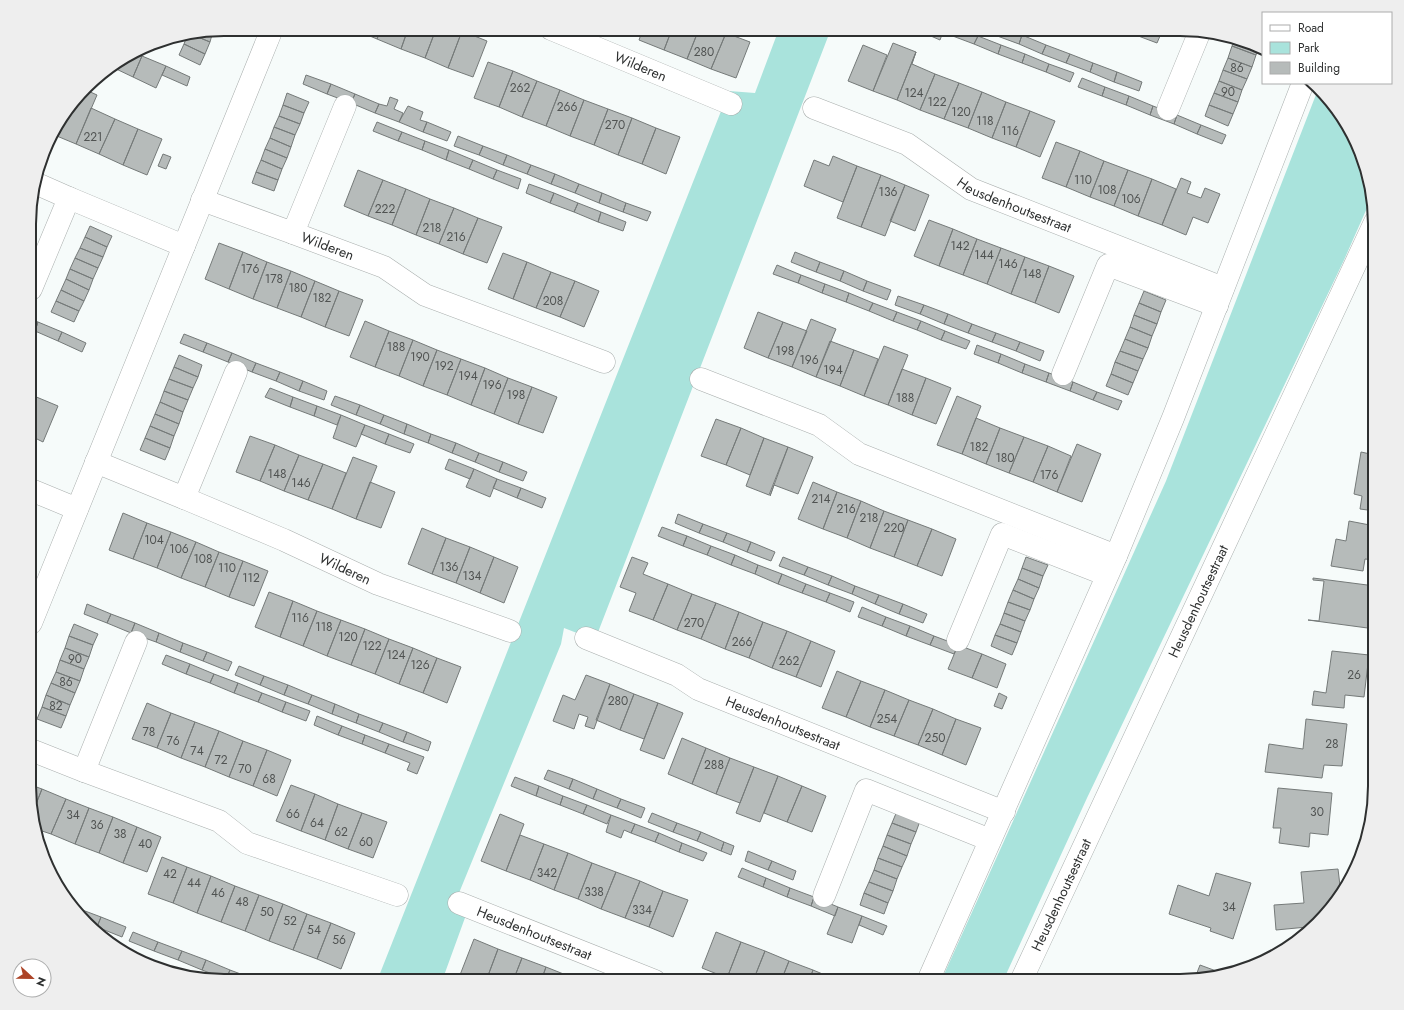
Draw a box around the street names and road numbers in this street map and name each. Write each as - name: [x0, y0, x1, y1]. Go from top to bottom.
- street label: Wilderen: [611, 46, 670, 86]
- street label: Heusdenhoutsestraat: [953, 172, 1075, 238]
- street label: Wilderen: [298, 227, 357, 265]
- street label: Heusdenhoutsestraat: [1163, 541, 1233, 661]
- street label: Wilderen: [316, 548, 374, 589]
- street label: Heusdenhoutsestraat: [723, 691, 844, 755]
- street label: Heusdenhoutsestraat: [1026, 835, 1096, 954]
- street label: Heusdenhoutsestraat: [474, 901, 595, 965]

